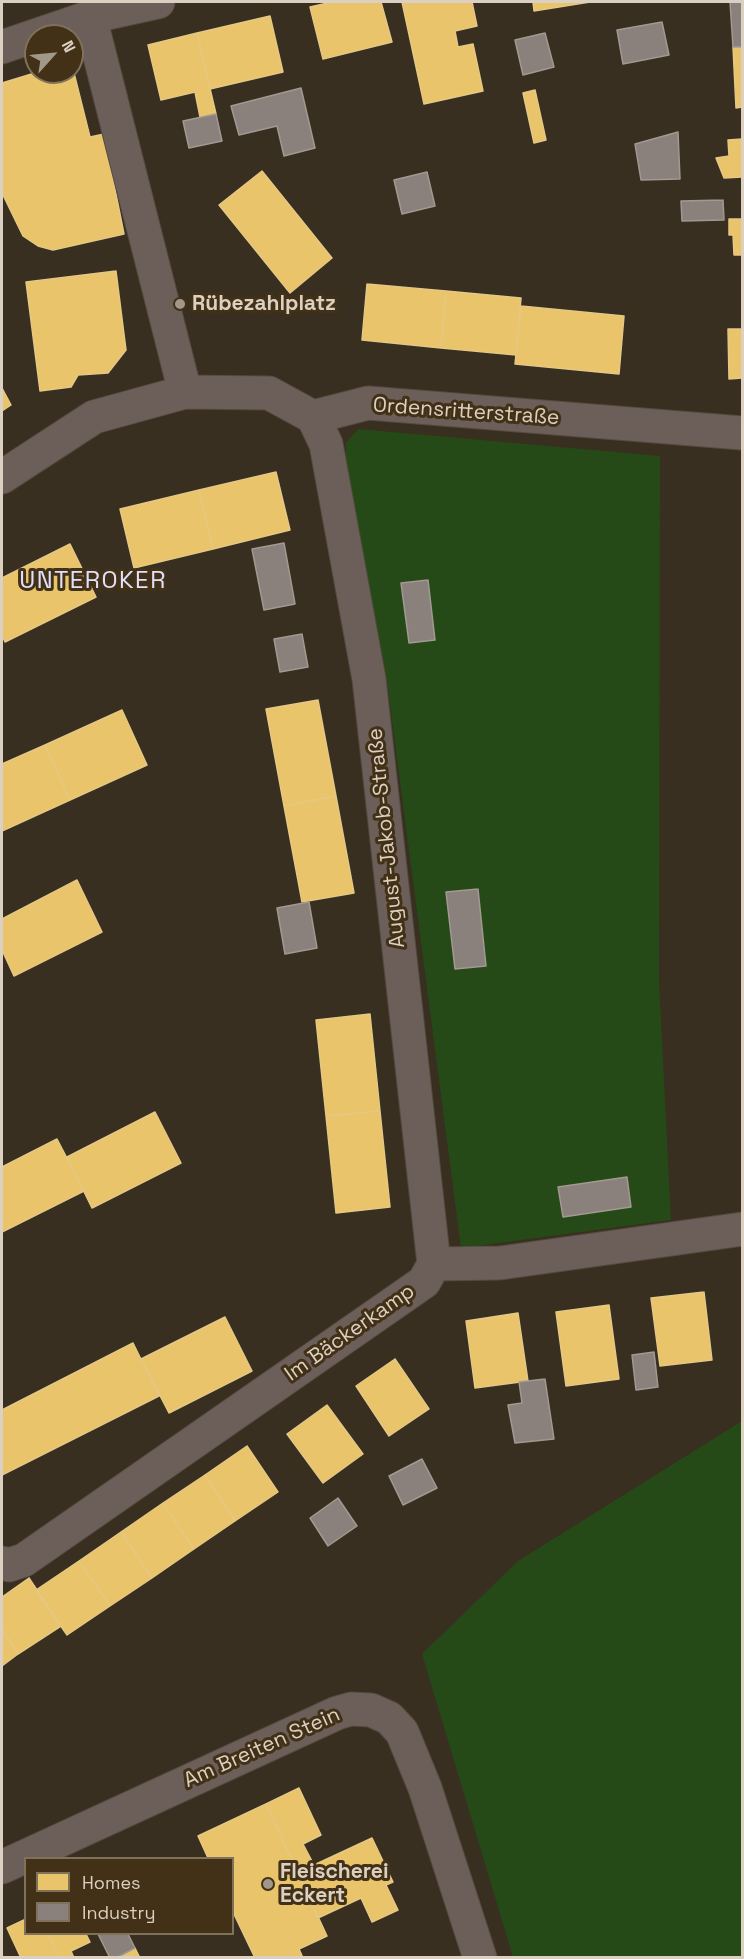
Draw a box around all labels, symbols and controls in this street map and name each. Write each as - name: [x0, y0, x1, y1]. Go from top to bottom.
- north arrow: [24, 24, 84, 84]
- text: N: [57, 37, 80, 56]
- place label: Rübezahlplatz: [192, 291, 336, 317]
- marker: Rübezahlplatz: [173, 297, 187, 311]
- street label: Ordensritterstraße: [372, 393, 560, 431]
- district label: UNTEROKER: [19, 567, 167, 595]
- street label: August-Jakob-Straße: [363, 727, 411, 949]
- street label: Im Bäckerkamp: [280, 1279, 420, 1387]
- street label: Am Breiten Stein: [180, 1702, 344, 1794]
- legend: [24, 1857, 234, 1935]
- place label: Fleischerei Eckert: [280, 1859, 389, 1909]
- text: Homes: [82, 1871, 141, 1894]
- marker: Fleischerei Eckert: [261, 1877, 275, 1891]
- text: Industry: [82, 1901, 155, 1924]

